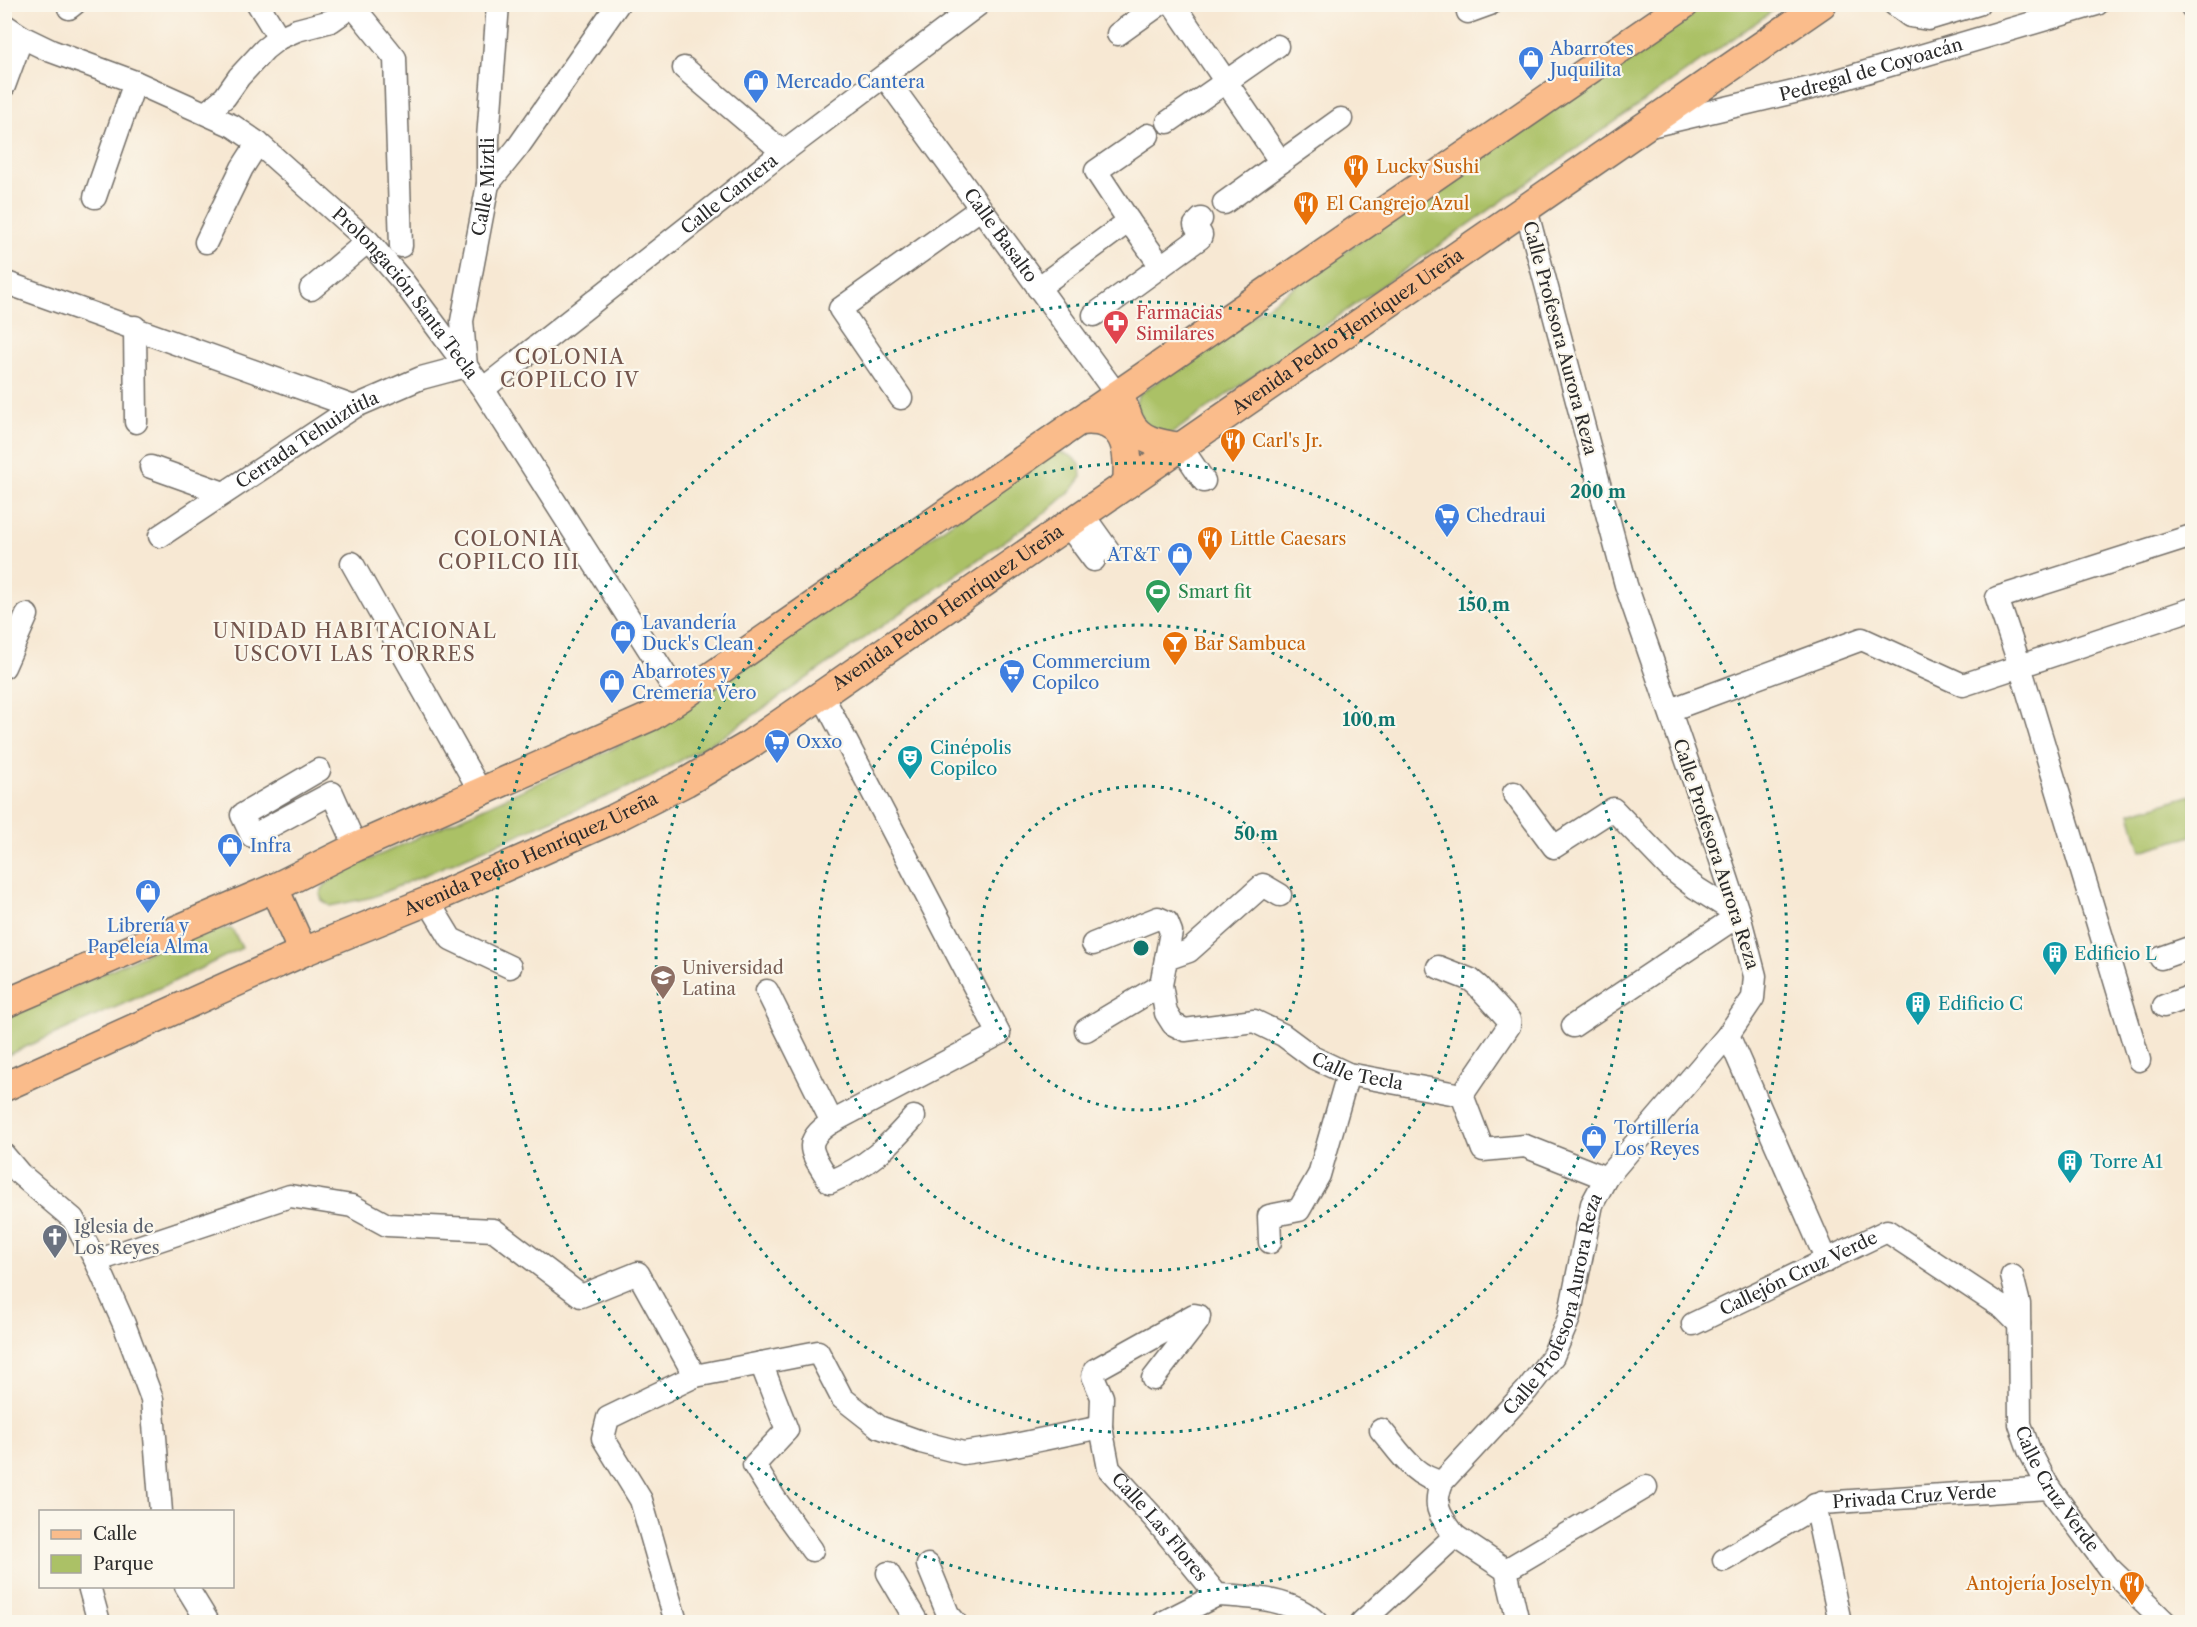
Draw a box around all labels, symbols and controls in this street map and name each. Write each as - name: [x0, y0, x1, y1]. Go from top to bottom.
- street label: Pedregal de Coyoacán: [1777, 33, 1965, 106]
- place label: Abarrotes Juquilita: [1547, 38, 1634, 81]
- shop icon: Abarrotes Juquilita: [1516, 44, 1546, 82]
- shop icon: Mercado Cantera: [741, 67, 771, 105]
- place label: Mercado Cantera: [776, 71, 926, 93]
- street label: Calle Miztli: [467, 137, 499, 238]
- street label: Calle Cantera: [677, 149, 783, 239]
- restaurant icon: Lucky Sushi: [1341, 152, 1371, 190]
- place label: Lucky Sushi: [1376, 156, 1480, 178]
- street label: Calle Basalto: [959, 184, 1042, 287]
- restaurant icon: El Cangrejo Azul: [1291, 189, 1321, 227]
- place label: El Cangrejo Azul: [1326, 193, 1469, 215]
- street label: Prolongación Santa Tecla: [327, 203, 483, 384]
- street label: Calle Profesora Aurora Reza: [1518, 219, 1602, 458]
- street label: Avenida Pedro Henríquez Ureña: [1227, 244, 1468, 420]
- place label: Farmacias Similares: [1136, 302, 1223, 345]
- pharmacy icon: Farmacias Similares: [1101, 308, 1131, 346]
- district label: COLONIA COPILCO IV: [500, 345, 640, 392]
- street label: Cerrada Tehuiztitla: [232, 387, 382, 493]
- restaurant icon: Carl's Jr.: [1218, 426, 1248, 464]
- place label: Carl's Jr.: [1252, 430, 1323, 452]
- text: 200 m: [1570, 481, 1626, 503]
- supermarket icon: Chedraui: [1432, 501, 1462, 539]
- place label: Chedraui: [1466, 505, 1546, 527]
- street label: Avenida Pedro Henríquez Ureña: [827, 520, 1068, 696]
- restaurant icon: Little Caesars: [1195, 524, 1225, 562]
- district label: COLONIA COPILCO III: [438, 527, 580, 574]
- place label: Little Caesars: [1230, 528, 1346, 550]
- shop icon: AT&T: [1165, 540, 1195, 578]
- place label: AT&T: [1106, 544, 1161, 566]
- sports icon: Smart fit: [1143, 577, 1173, 615]
- place label: Smart fit: [1178, 581, 1252, 603]
- text: 150 m: [1458, 594, 1510, 616]
- place label: Lavandería Duck's Clean: [642, 612, 754, 655]
- shop icon: Lavandería Duck's Clean: [608, 618, 638, 656]
- district label: UNIDAD HABITACIONAL USCOVI LAS TORRES: [213, 619, 497, 666]
- bar icon: Bar Sambuca: [1160, 629, 1190, 667]
- place label: Bar Sambuca: [1194, 633, 1306, 655]
- place label: Commercium Copilco: [1032, 651, 1151, 694]
- supermarket icon: Commercium Copilco: [997, 657, 1027, 695]
- place label: Abarrotes y Cremería Vero: [631, 661, 756, 704]
- shop icon: Abarrotes y Cremería Vero: [597, 667, 627, 705]
- text: 100 m: [1342, 709, 1396, 731]
- supermarket icon: Oxxo: [762, 727, 792, 765]
- place label: Oxxo: [796, 731, 842, 753]
- street label: Calle Profesora Aurora Reza: [1668, 736, 1764, 973]
- place label: Cinépolis Copilco: [930, 737, 1012, 780]
- theatre icon: Cinépolis Copilco: [895, 743, 925, 781]
- street label: Avenida Pedro Henríquez Ureña: [400, 787, 662, 921]
- text: 50 m: [1234, 823, 1278, 845]
- shop icon: Infra: [215, 831, 245, 869]
- place label: Infra: [250, 835, 292, 857]
- shop icon: Librería y Papeleía Alma: [133, 877, 163, 915]
- place label: Librería y Papeleía Alma: [87, 915, 209, 958]
- centre of rings: [1131, 938, 1151, 958]
- building icon: Edificio L: [2040, 939, 2070, 977]
- place label: Edificio L: [2074, 943, 2157, 965]
- place label: Universidad Latina: [682, 957, 784, 1000]
- school or university icon: Universidad Latina: [648, 963, 678, 1001]
- building icon: Edificio C: [1903, 989, 1933, 1027]
- place label: Edificio C: [1938, 993, 2023, 1015]
- street label: Calle Tecla: [1308, 1048, 1405, 1095]
- place label: Tortillería Los Reyes: [1614, 1117, 1700, 1160]
- shop icon: Tortillería Los Reyes: [1579, 1123, 1609, 1161]
- building icon: Torre A1: [2055, 1147, 2085, 1185]
- place label: Torre A1: [2090, 1151, 2163, 1173]
- street label: Calle Profesora Aurora Reza: [1499, 1189, 1607, 1420]
- place label: Iglesia de Los Reyes: [74, 1216, 160, 1259]
- church icon: Iglesia de Los Reyes: [40, 1222, 70, 1260]
- street label: Callejón Cruz Verde: [1716, 1226, 1881, 1321]
- street label: Calle Cruz Verde: [2010, 1423, 2104, 1556]
- street label: Calle Las Flores: [1107, 1468, 1212, 1586]
- street label: Privada Cruz Verde: [1832, 1480, 1997, 1513]
- legend: [39, 1510, 234, 1588]
- text: Calle: [93, 1523, 137, 1545]
- text: Parque: [93, 1553, 154, 1575]
- restaurant icon: Antojería Joselyn: [2117, 1569, 2147, 1607]
- place label: Antojería Joselyn: [1965, 1573, 2112, 1595]

